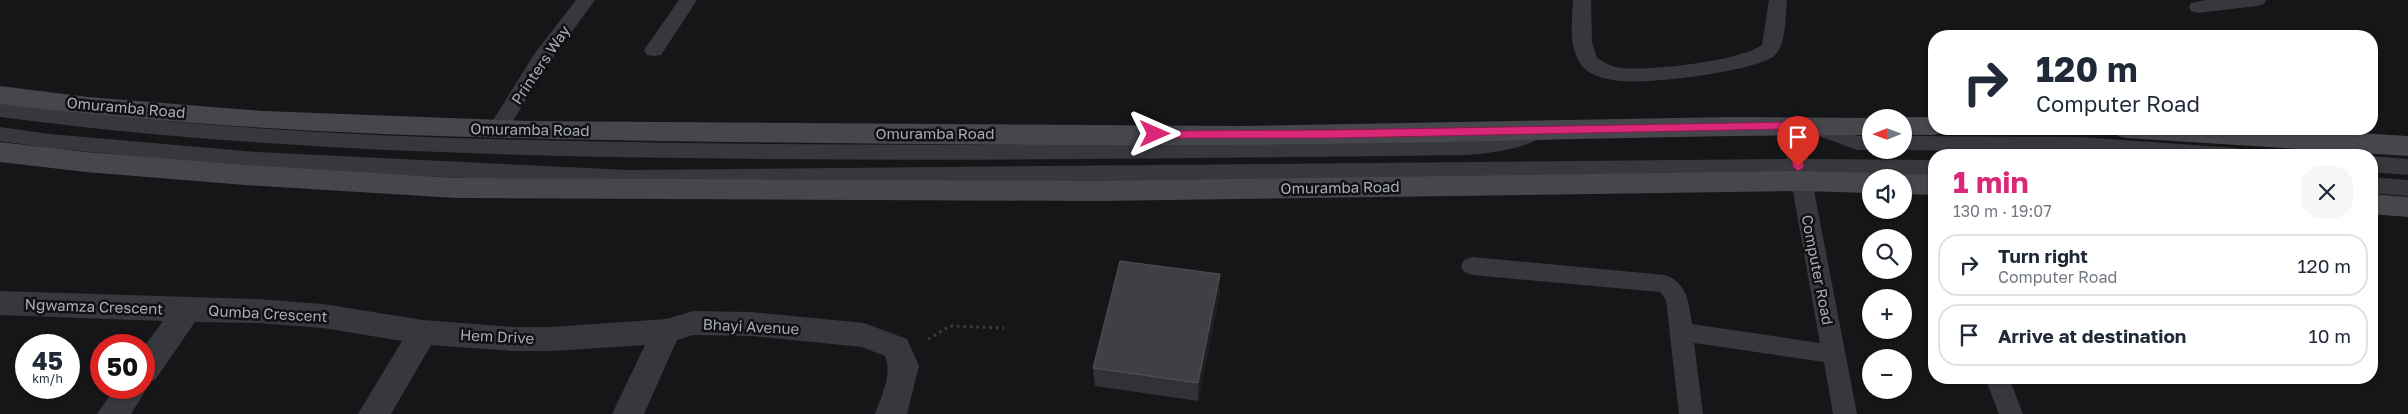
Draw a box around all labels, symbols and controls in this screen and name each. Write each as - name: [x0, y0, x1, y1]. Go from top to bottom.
- street label: Printers Way: [507, 21, 574, 107]
- text: 120 m: [2036, 48, 2138, 90]
- icon: right: [1953, 50, 2018, 115]
- text: Computer Road: [2036, 90, 2200, 117]
- street label: Omuramba Road: [66, 93, 186, 121]
- position arrow: [1128, 107, 1180, 159]
- north arrow: [1862, 109, 1912, 159]
- map controls: [1862, 109, 1912, 399]
- pin: [1777, 116, 1819, 167]
- street label: Omuramba Road: [470, 119, 590, 139]
- icon: arrive: [1784, 123, 1812, 151]
- street label: Omuramba Road: [875, 124, 995, 142]
- text: 1 min: [1953, 164, 2029, 200]
- button: close: [2301, 166, 2353, 218]
- button: sound: [1862, 169, 1912, 219]
- street label: Omuramba Road: [1280, 177, 1400, 197]
- text: 130 m · 19:07: [1953, 201, 2052, 221]
- street label: Computer Road: [1798, 213, 1837, 326]
- button: search: [1862, 229, 1912, 279]
- text: Turn right: [1998, 244, 2088, 267]
- icon: right: [1955, 251, 1983, 279]
- text: 120 m: [2297, 254, 2351, 277]
- text: Computer Road: [1998, 267, 2117, 287]
- button: +: [1862, 289, 1912, 339]
- street label: Ngwamza Crescent: [24, 295, 164, 317]
- street label: Qumba Crescent: [208, 301, 328, 325]
- street label: Bhayi Avenue: [702, 314, 800, 338]
- icon: arrive: [1955, 321, 1983, 349]
- text: Arrive at destination: [1998, 324, 2186, 347]
- text: 10 m: [2308, 324, 2351, 347]
- street label: Hem Drive: [459, 325, 535, 347]
- speed limit sign: 50: [90, 334, 155, 399]
- text: 45: [32, 345, 63, 376]
- button: −: [1862, 349, 1912, 399]
- text: km/h: [32, 371, 63, 386]

